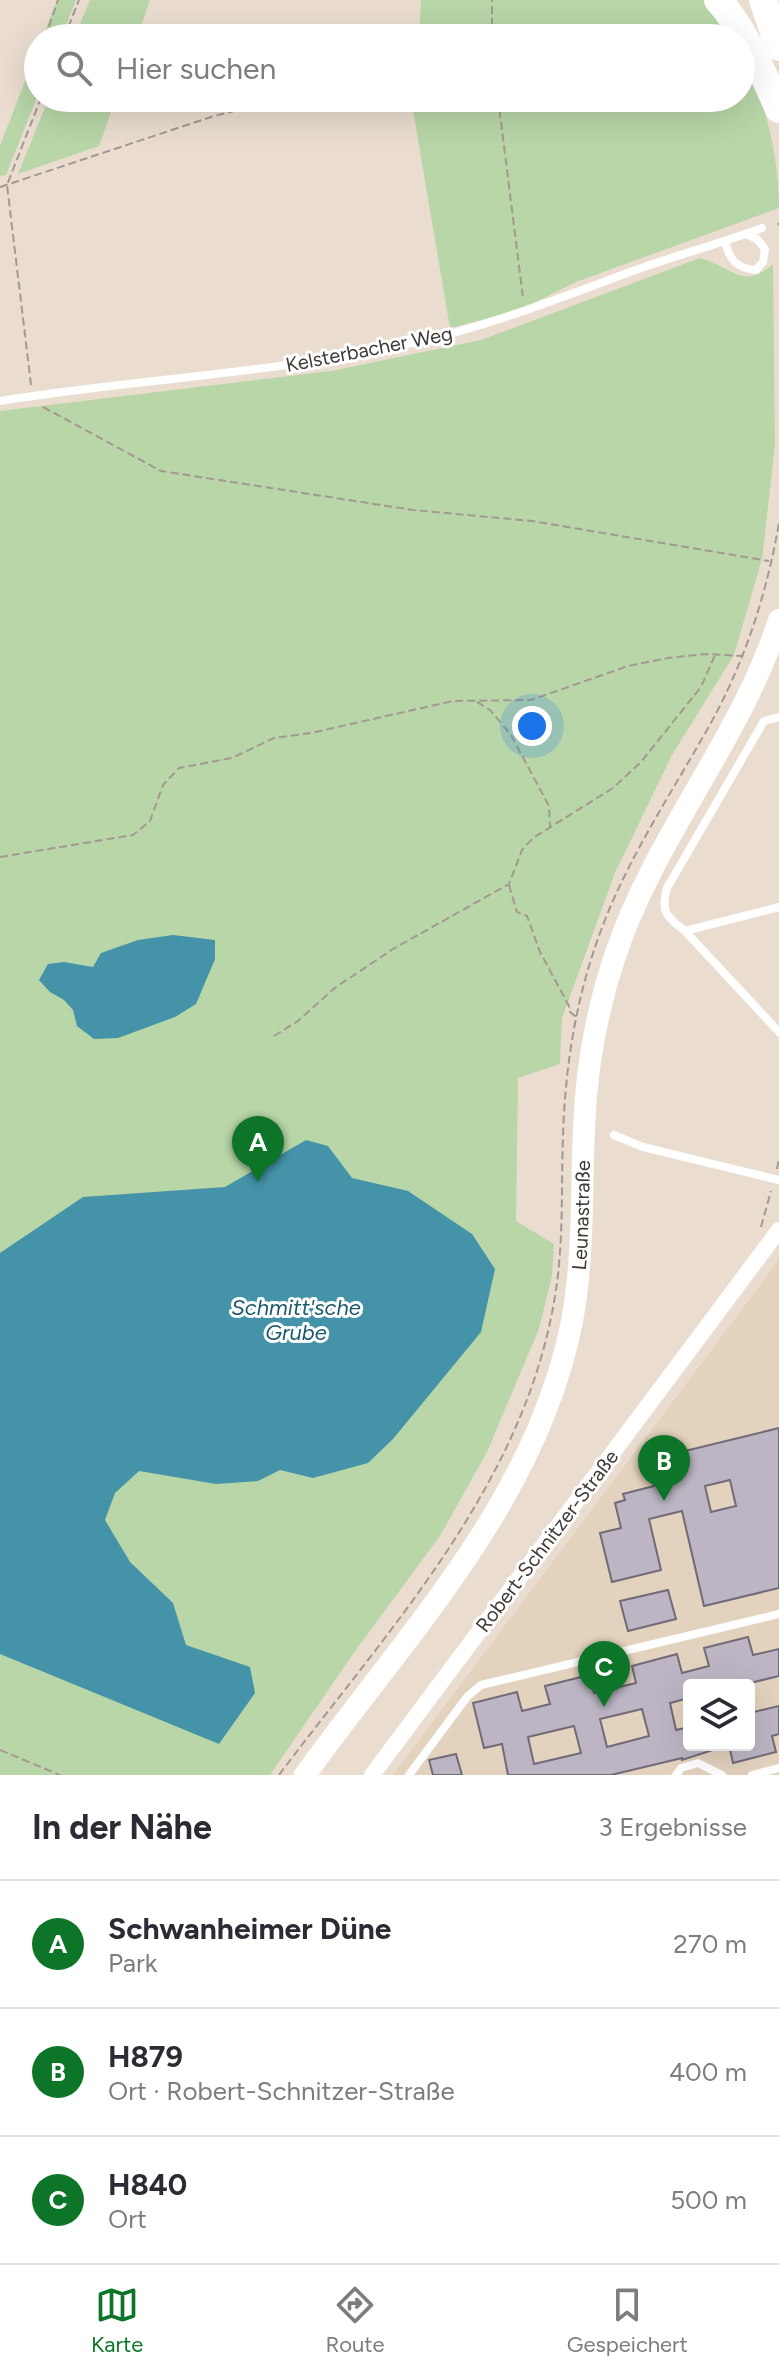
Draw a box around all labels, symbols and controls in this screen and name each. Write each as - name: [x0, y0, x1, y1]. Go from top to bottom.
- search box: [24, 24, 755, 112]
- icon: search: [52, 46, 96, 90]
- text: Hier suchen: [116, 50, 276, 87]
- street label: Kelsterbacher Weg: [284, 321, 454, 377]
- your location: [512, 706, 552, 746]
- pin: A: [232, 1116, 284, 1182]
- street label: Leunastraße: [567, 1160, 595, 1271]
- water label: Schmitt'sche Grube: [231, 1294, 361, 1346]
- pin: B: [638, 1435, 690, 1501]
- street label: Robert-Schnitzer-Straße: [471, 1445, 623, 1637]
- pin: C: [578, 1641, 630, 1707]
- map controls: [683, 1679, 755, 1751]
- button: layers: [683, 1679, 755, 1751]
- text: In der Nähe: [32, 1807, 212, 1848]
- text: 3 Ergebnisse: [599, 1811, 747, 1843]
- text: Schwanheimer Düne: [108, 1910, 391, 1947]
- text: A: [49, 1928, 67, 1960]
- text: 270 m: [673, 1928, 747, 1960]
- text: Park: [108, 1947, 157, 1979]
- text: H879: [108, 2038, 183, 2075]
- text: B: [50, 2056, 66, 2088]
- text: 400 m: [669, 2056, 747, 2088]
- text: Ort · Robert-Schnitzer-Straße: [108, 2075, 455, 2107]
- text: H840: [108, 2166, 187, 2203]
- text: C: [49, 2184, 67, 2216]
- text: 500 m: [670, 2184, 747, 2216]
- text: Ort: [108, 2203, 147, 2235]
- tab: Karte: [91, 2283, 143, 2358]
- tab: Route: [326, 2283, 385, 2358]
- tab: Gespeichert: [567, 2283, 688, 2358]

